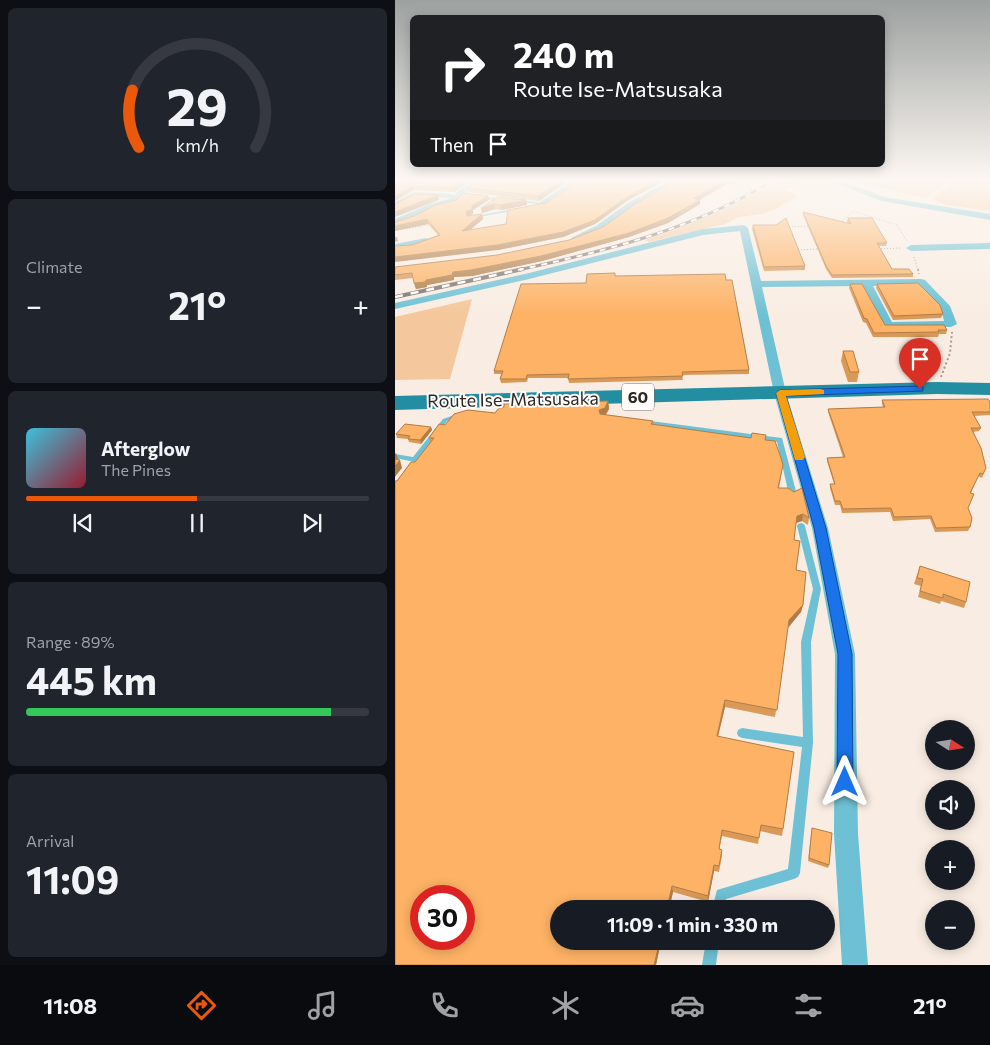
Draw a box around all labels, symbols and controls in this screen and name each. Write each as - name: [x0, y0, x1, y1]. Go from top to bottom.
- text: 240 m: [513, 32, 614, 75]
- icon: right: [430, 35, 495, 100]
- text: 29: [167, 73, 228, 137]
- text: Route Ise-Matsusaka: [513, 75, 723, 102]
- icon: arrive: [484, 130, 512, 158]
- text: Then: [430, 133, 474, 156]
- text: km/h: [176, 134, 219, 156]
- text: Climate: [26, 257, 82, 276]
- text: 21°: [168, 281, 226, 328]
- text: −: [26, 288, 42, 322]
- text: +: [353, 288, 369, 322]
- pin: [899, 338, 941, 389]
- icon: arrive: [906, 345, 934, 373]
- road number: 60: [622, 384, 654, 411]
- street label: Route Ise-Matsusaka: [427, 387, 599, 411]
- text: Afterglow: [101, 437, 190, 460]
- text: The Pines: [101, 460, 171, 479]
- icon: previous: [69, 509, 97, 537]
- icon: pause: [183, 509, 211, 537]
- icon: next: [298, 509, 326, 537]
- text: Range · 89%: [26, 632, 115, 651]
- text: 445 km: [26, 656, 157, 703]
- north arrow: [925, 720, 975, 770]
- map controls: [925, 720, 975, 950]
- position arrow: [818, 755, 870, 807]
- button: sound: [925, 780, 975, 830]
- text: Arrival: [26, 831, 74, 850]
- button: +: [925, 840, 975, 890]
- text: 11:09: [26, 855, 119, 902]
- speed limit sign: 30: [410, 885, 475, 950]
- button: −: [925, 900, 975, 950]
- text: 11:09 · 1 min · 330 m: [607, 913, 778, 936]
- icon: directions: [184, 988, 219, 1023]
- icon: music: [305, 988, 340, 1023]
- icon: phone: [427, 988, 462, 1023]
- icon: climate: [548, 988, 583, 1023]
- icon: car: [670, 988, 705, 1023]
- icon: filters: [791, 988, 826, 1023]
- text: 11:08: [43, 992, 97, 1019]
- text: 21°: [913, 992, 947, 1019]

